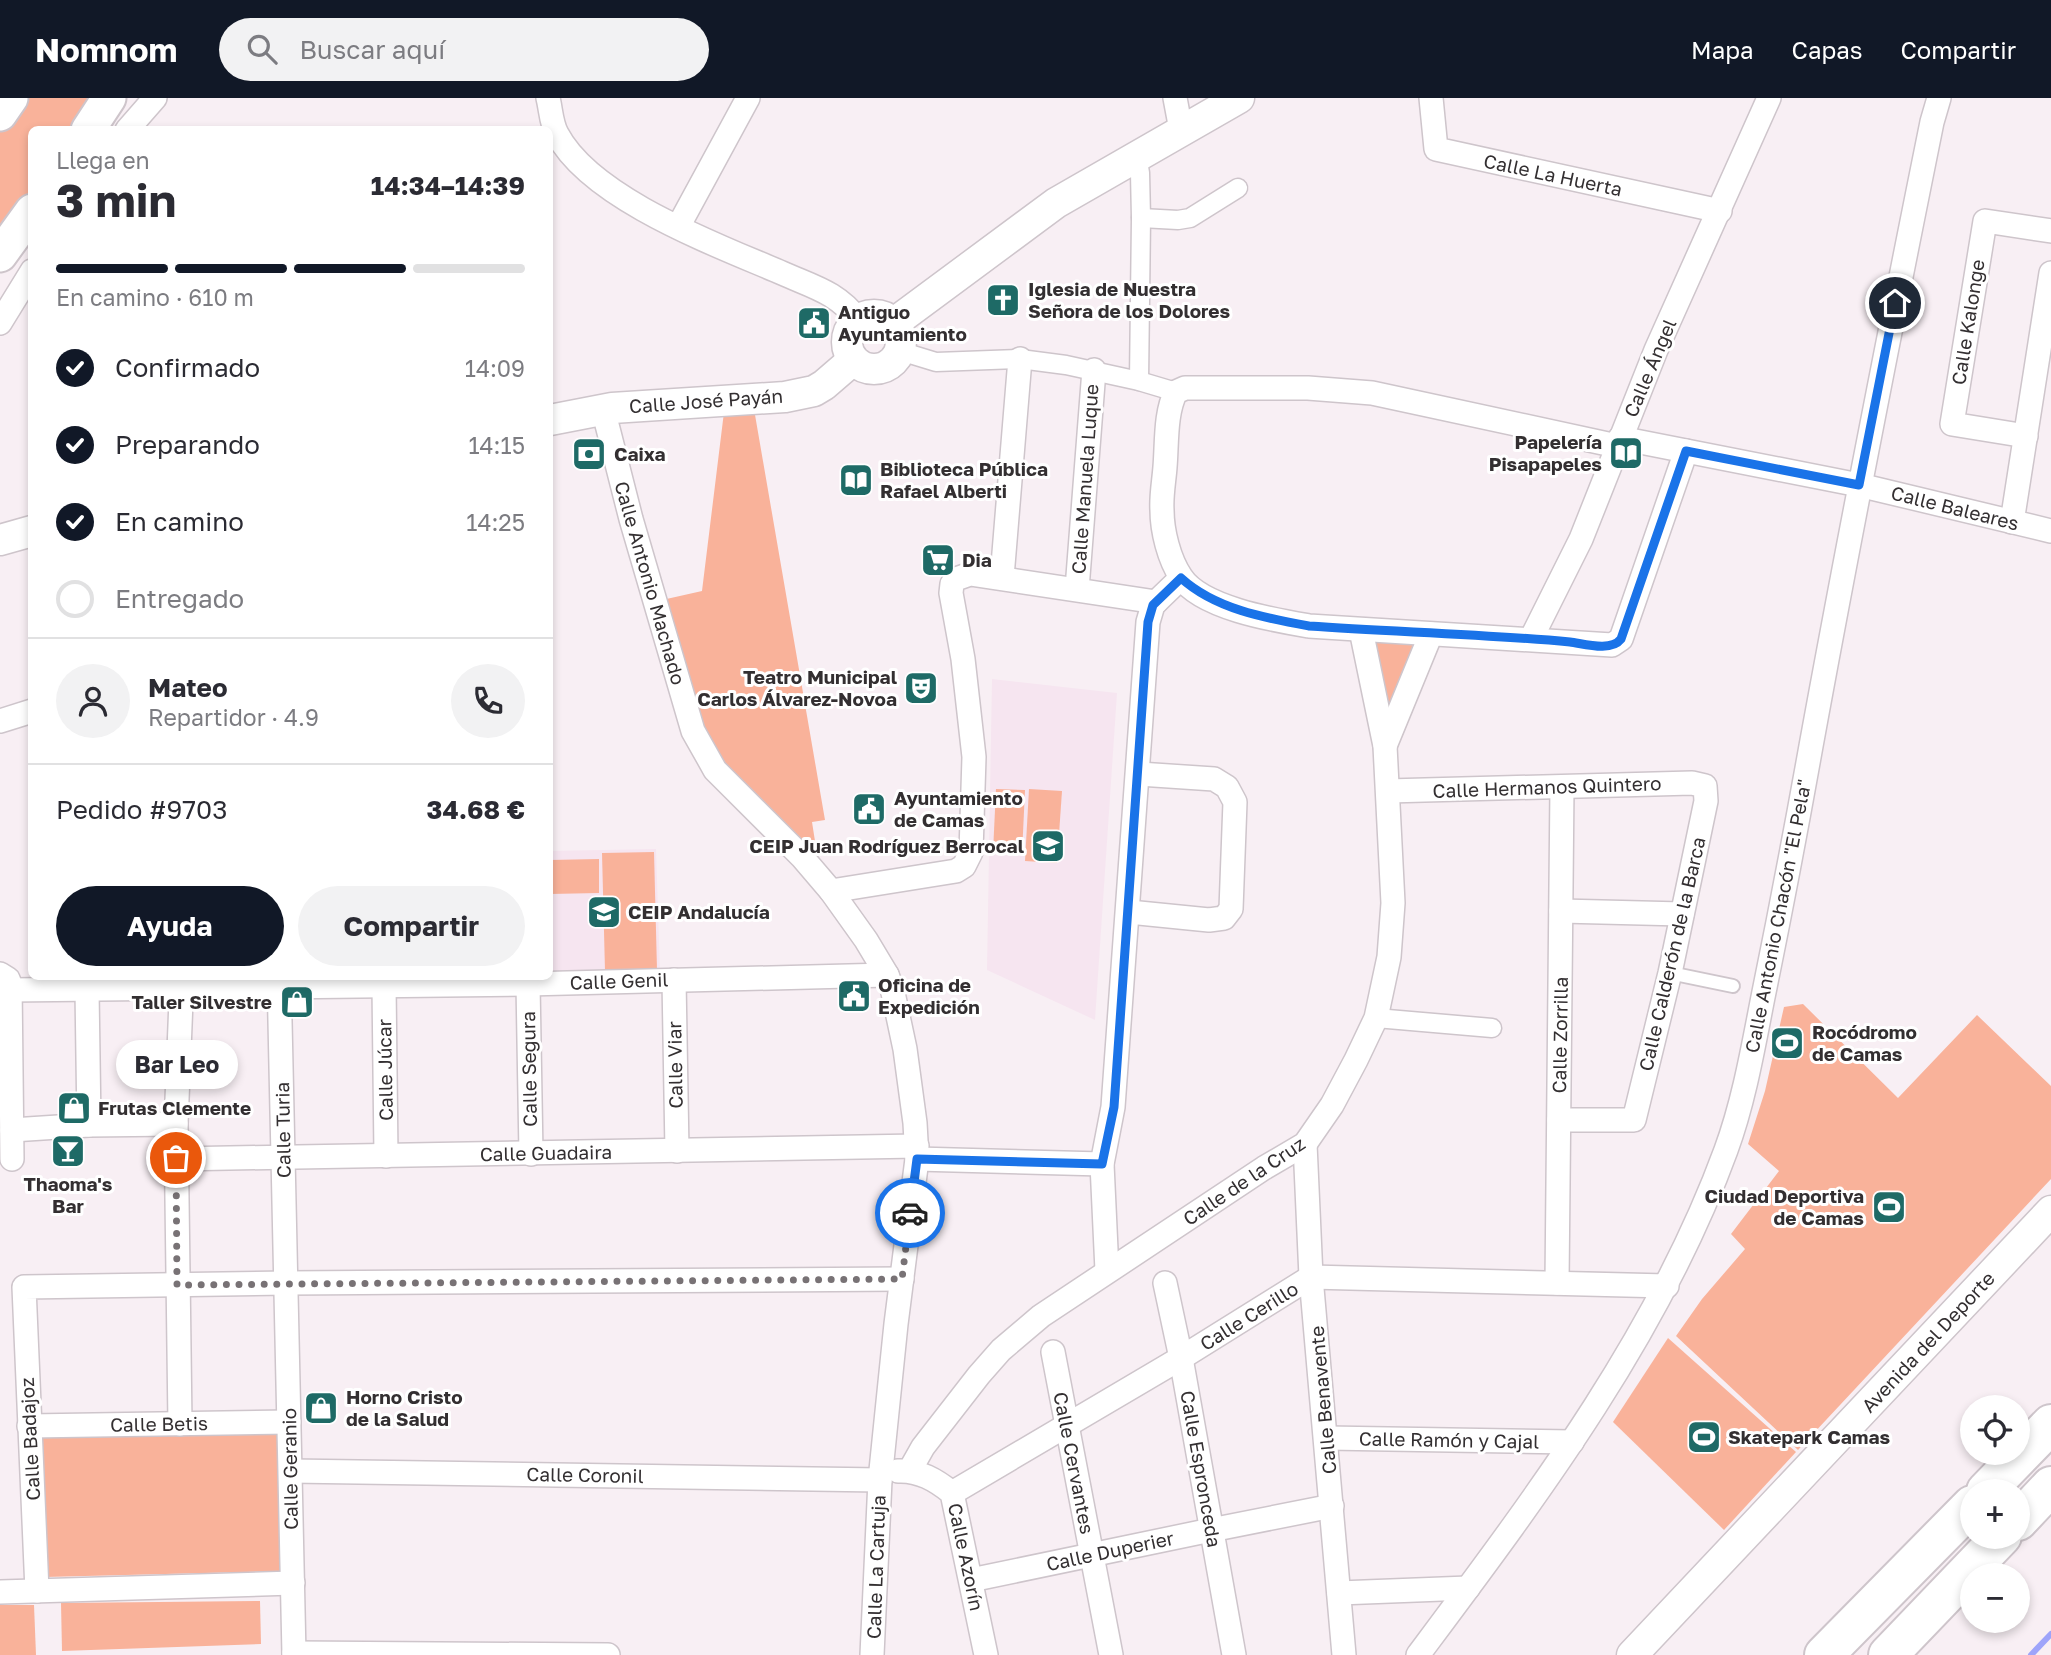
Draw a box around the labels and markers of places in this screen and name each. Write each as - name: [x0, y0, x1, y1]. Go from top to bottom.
- pin: [1865, 273, 1925, 333]
- place label: Iglesia de Nuestra Señora de los Dolores: [1028, 277, 1230, 322]
- church icon: Iglesia de Nuestra Señora de los Dolores: [984, 281, 1022, 319]
- place label: Antiguo Ayuntamiento: [838, 300, 967, 345]
- public building icon: Antiguo Ayuntamiento: [795, 304, 833, 342]
- place label: Papelería Pisapapeles: [1489, 430, 1602, 475]
- library icon: Papelería Pisapapeles: [1607, 434, 1645, 472]
- bank icon: Caixa: [570, 435, 608, 473]
- place label: Caixa: [614, 442, 666, 465]
- place label: Biblioteca Pública Rafael Alberti: [880, 457, 1048, 502]
- library icon: Biblioteca Pública Rafael Alberti: [837, 461, 875, 499]
- supermarket icon: Dia: [919, 541, 957, 579]
- place label: Dia: [962, 548, 992, 571]
- place label: Teatro Municipal Carlos Álvarez-Novoa: [697, 665, 897, 710]
- theatre icon: Teatro Municipal Carlos Álvarez-Novoa: [902, 669, 940, 707]
- place label: Ayuntamiento de Camas: [894, 786, 1023, 831]
- public building icon: Ayuntamiento de Camas: [850, 790, 888, 828]
- school or university icon: CEIP Juan Rodríguez Berrocal: [1029, 827, 1067, 865]
- place label: CEIP Juan Rodríguez Berrocal: [749, 834, 1024, 857]
- school or university icon: CEIP Andalucía: [585, 893, 623, 931]
- place label: CEIP Andalucía: [628, 900, 770, 923]
- place label: Oficina de Expedición: [878, 973, 980, 1018]
- public building icon: Oficina de Expedición: [835, 977, 873, 1015]
- shop icon: Taller Silvestre: [278, 983, 316, 1021]
- place label: Taller Silvestre: [132, 990, 272, 1013]
- place label: Rocódromo de Camas: [1812, 1020, 1917, 1065]
- sports icon: Rocódromo de Camas: [1768, 1024, 1806, 1062]
- callout: Bar Leo: [115, 1039, 237, 1088]
- shop icon: Frutas Clemente: [55, 1089, 93, 1127]
- place label: Frutas Clemente: [98, 1096, 251, 1119]
- pin: [146, 1128, 206, 1188]
- bar icon: Thaoma's Bar: [49, 1132, 87, 1170]
- place label: Thaoma's Bar: [24, 1172, 113, 1217]
- place label: Ciudad Deportiva de Camas: [1705, 1184, 1864, 1229]
- sports icon: Ciudad Deportiva de Camas: [1870, 1188, 1908, 1226]
- place label: Horno Cristo de la Salud: [346, 1385, 463, 1430]
- shop icon: Horno Cristo de la Salud: [302, 1389, 340, 1427]
- sports icon: Skatepark Camas: [1685, 1418, 1723, 1456]
- place label: Skatepark Camas: [1728, 1425, 1890, 1448]

